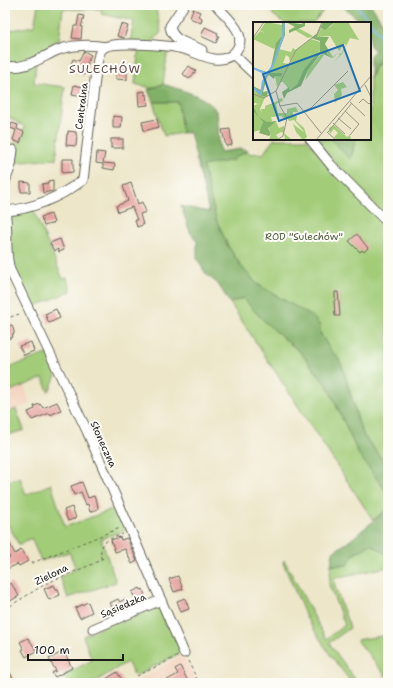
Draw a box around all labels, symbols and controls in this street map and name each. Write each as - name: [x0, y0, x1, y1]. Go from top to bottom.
- inset map: [253, 22, 371, 140]
- district label: SULECHÓW: [69, 61, 141, 77]
- street label: Centralna: [72, 81, 91, 130]
- park label: ROD "Sulechów": [265, 230, 343, 243]
- street label: Słoneczna: [88, 419, 120, 470]
- street label: Zielona: [32, 560, 71, 588]
- street label: Sąsiedzka: [98, 590, 149, 621]
- scale bar: [28, 636, 123, 662]
- text: 100 m: [34, 642, 70, 658]

